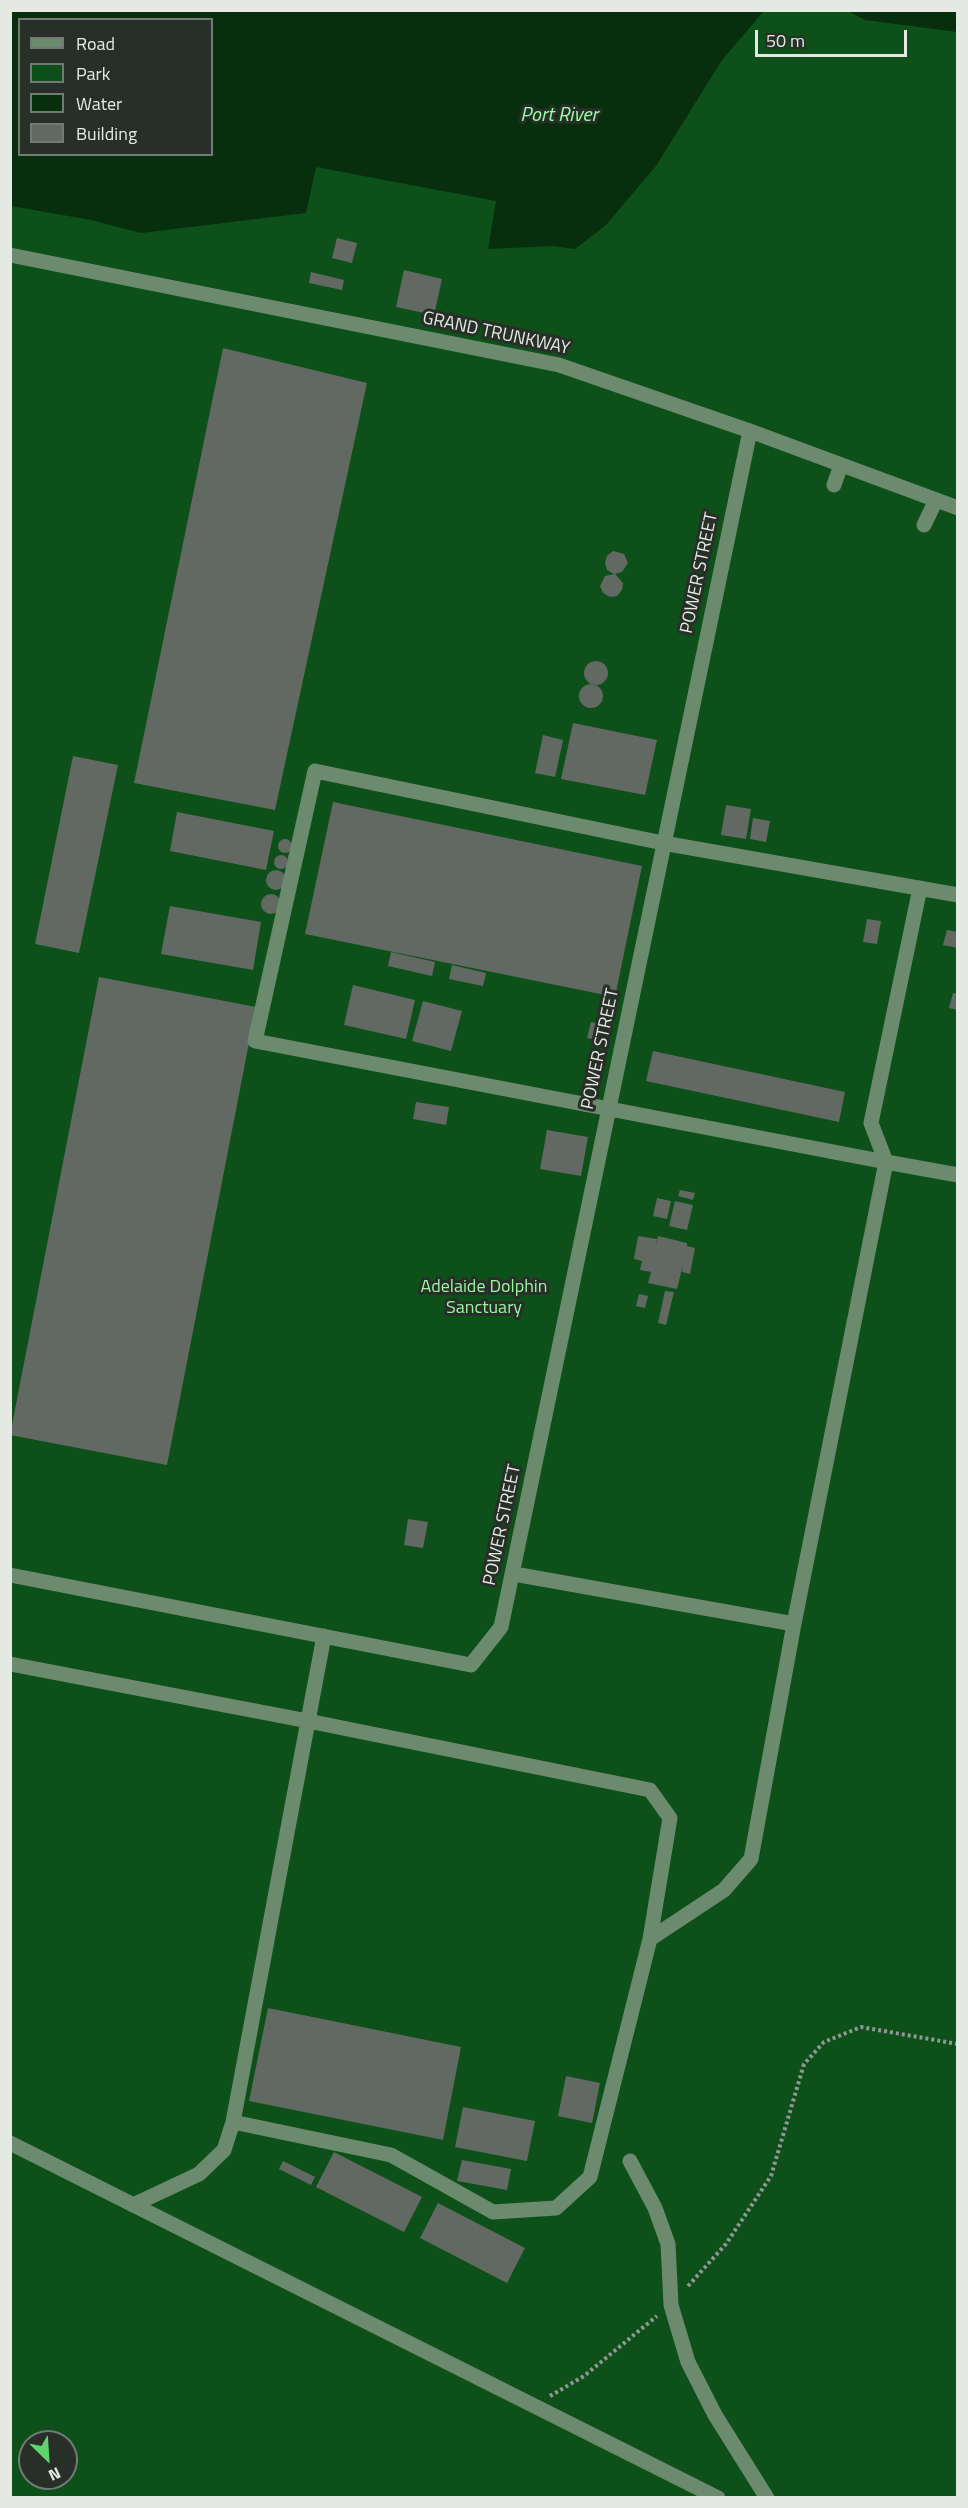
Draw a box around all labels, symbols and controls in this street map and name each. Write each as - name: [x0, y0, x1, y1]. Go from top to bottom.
- legend: [18, 18, 213, 156]
- scale bar: [758, 18, 910, 56]
- text: 50 m: [766, 27, 805, 54]
- text: Road: [76, 30, 115, 57]
- text: Park: [76, 60, 110, 87]
- text: Water: [76, 90, 122, 117]
- water label: Port River: [520, 104, 598, 128]
- text: Building: [76, 120, 137, 147]
- street label: GRAND TRUNKWAY: [420, 308, 572, 360]
- street label: POWER STREET: [677, 511, 723, 635]
- street label: POWER STREET: [578, 987, 624, 1111]
- park label: Adelaide Dolphin Sanctuary: [421, 1277, 547, 1320]
- street label: POWER STREET: [480, 1463, 526, 1587]
- north arrow: [18, 2430, 78, 2490]
- text: N: [45, 2461, 65, 2488]

